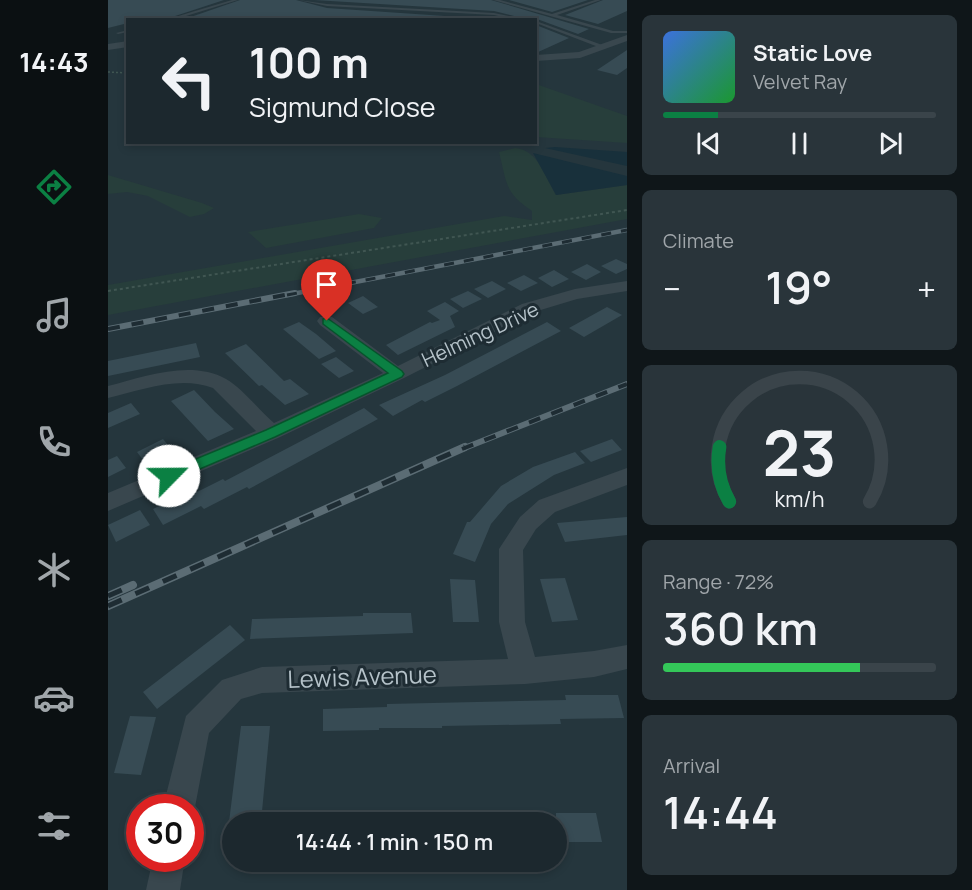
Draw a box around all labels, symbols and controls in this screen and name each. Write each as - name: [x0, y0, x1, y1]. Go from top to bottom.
- text: 100 m: [249, 33, 369, 91]
- text: Static Love: [753, 38, 872, 68]
- icon: left: [150, 42, 228, 120]
- text: 14:43: [19, 43, 89, 80]
- text: Velvet Ray: [753, 68, 847, 95]
- text: Sigmund Close: [249, 88, 436, 125]
- icon: previous: [692, 127, 725, 160]
- icon: pause: [783, 127, 816, 160]
- icon: next: [874, 127, 907, 160]
- icon: directions: [33, 166, 75, 208]
- text: Climate: [663, 227, 734, 254]
- text: 19°: [765, 256, 833, 318]
- pin: [301, 259, 352, 321]
- text: −: [663, 266, 681, 311]
- text: +: [917, 266, 936, 311]
- icon: arrive: [310, 268, 343, 301]
- icon: music: [33, 294, 75, 336]
- street label: Helming Drive: [417, 295, 543, 373]
- text: 23: [763, 409, 836, 495]
- icon: phone: [33, 421, 75, 463]
- position arrow: [137, 444, 201, 508]
- text: km/h: [775, 484, 824, 513]
- icon: climate: [33, 549, 75, 591]
- text: Range · 72%: [663, 568, 774, 595]
- text: 360 km: [663, 597, 818, 659]
- street label: Lewis Avenue: [287, 657, 437, 695]
- icon: car: [33, 677, 75, 719]
- text: Arrival: [663, 752, 720, 779]
- text: 14:44: [663, 781, 778, 843]
- speed limit sign: 30: [126, 794, 204, 872]
- icon: filters: [33, 805, 75, 847]
- text: 14:44 · 1 min · 150 m: [296, 827, 493, 857]

